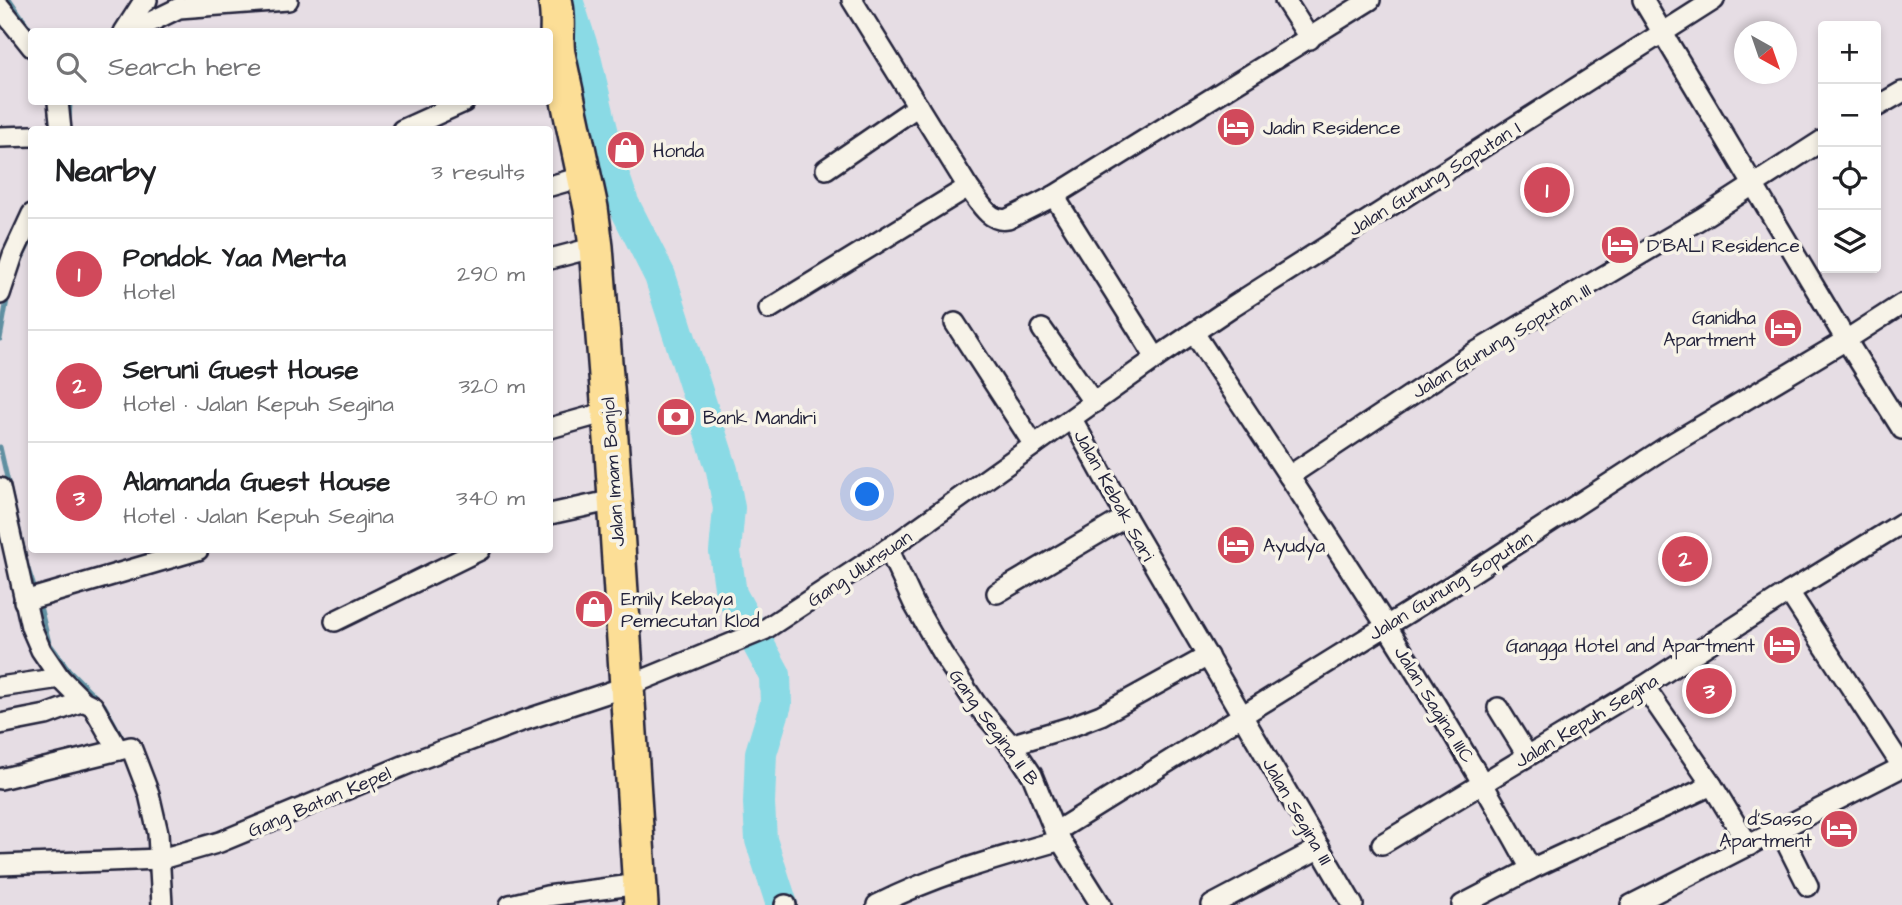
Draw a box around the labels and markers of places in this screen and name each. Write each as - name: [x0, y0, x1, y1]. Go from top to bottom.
- hotel icon: Jadin Residence: [1215, 106, 1257, 148]
- place label: Jadin Residence: [1263, 115, 1401, 142]
- shop icon: Honda: [605, 129, 647, 171]
- place label: Honda: [653, 138, 704, 165]
- pin: 1: [1524, 164, 1570, 216]
- hotel icon: D'BALI Residence: [1599, 224, 1641, 266]
- place label: D'BALI Residence: [1647, 233, 1800, 260]
- place label: Ganidha Apartment: [1663, 305, 1756, 354]
- hotel icon: Ganidha Apartment: [1762, 307, 1804, 349]
- bank icon: Bank Mandiri: [655, 396, 697, 438]
- place label: Bank Mandiri: [703, 405, 816, 432]
- hotel icon: Ayudya: [1215, 524, 1257, 566]
- place label: Ayudya: [1263, 533, 1325, 561]
- pin: 2: [1662, 533, 1708, 585]
- place label: Emily Kebaya Pemecutan Klod: [621, 586, 760, 635]
- shop icon: Emily Kebaya Pemecutan Klod: [573, 588, 615, 630]
- hotel icon: Gangga Hotel and Apartment: [1761, 624, 1803, 666]
- place label: Gangga Hotel and Apartment: [1506, 633, 1755, 661]
- pin: 3: [1686, 665, 1732, 717]
- place label: d'Sasso Apartment: [1719, 806, 1812, 855]
- hotel icon: d'Sasso Apartment: [1818, 808, 1860, 850]

